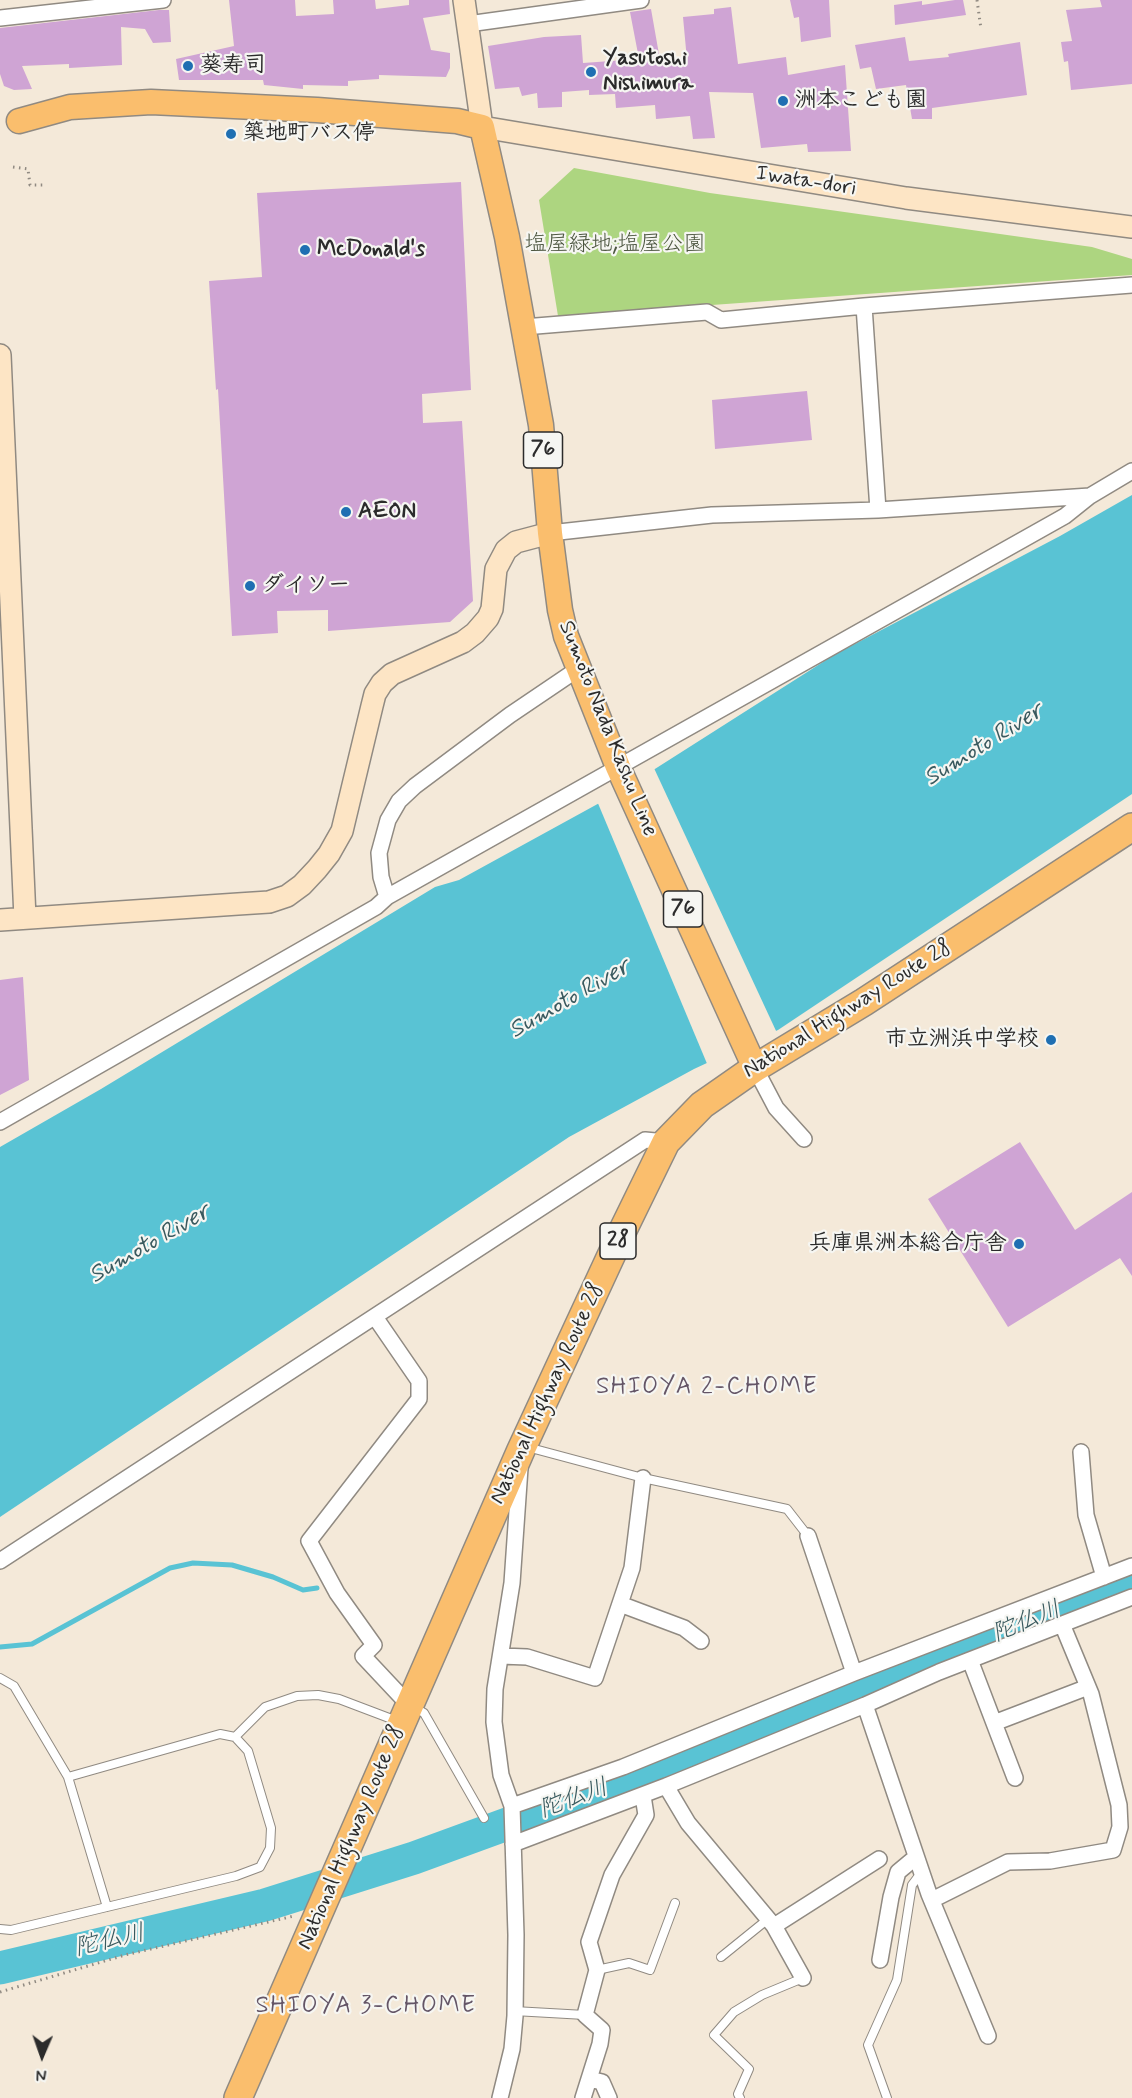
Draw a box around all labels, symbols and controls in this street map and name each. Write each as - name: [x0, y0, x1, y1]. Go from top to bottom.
- place label: Yasutoshi Nishimura: [603, 46, 693, 98]
- place label: 葵寿司: [200, 53, 266, 79]
- marker: 葵寿司: [181, 59, 195, 73]
- marker: Yasutoshi Nishimura: [584, 65, 598, 79]
- place label: 洲本こども園: [795, 88, 927, 114]
- marker: 洲本こども園: [776, 94, 790, 108]
- place label: 築地町バス停: [243, 121, 375, 147]
- marker: 築地町バス停: [224, 127, 238, 141]
- street label: Iwata-dori: [754, 161, 858, 203]
- park label: 塩屋緑地;塩屋公園: [524, 232, 706, 258]
- place label: McDonald's: [317, 237, 425, 263]
- marker: McDonald's: [298, 243, 312, 257]
- road number: 76: [524, 432, 562, 468]
- place label: AEON: [358, 499, 416, 525]
- marker: AEON: [339, 505, 353, 519]
- place label: ダイソー: [262, 573, 350, 599]
- marker: ダイソー: [243, 579, 257, 593]
- street label: Sumoto Nada Kashu Line: [552, 617, 662, 841]
- water label: Sumoto River: [919, 698, 1049, 794]
- road number: 76: [664, 891, 702, 927]
- street label: National Highway Route 28: [739, 935, 957, 1085]
- water label: Sumoto River: [505, 954, 635, 1046]
- place label: 市立洲浜中学校: [885, 1027, 1039, 1053]
- marker: 市立洲浜中学校: [1044, 1033, 1058, 1047]
- water label: Sumoto River: [85, 1199, 215, 1291]
- road number: 28: [600, 1223, 636, 1259]
- place label: 兵庫県洲本総合庁舎: [809, 1231, 1007, 1257]
- marker: 兵庫県洲本総合庁舎: [1012, 1237, 1026, 1251]
- street label: National Highway Route 28: [485, 1279, 611, 1509]
- district label: SHIOYA 2-CHOME: [599, 1374, 815, 1402]
- water label: 陀仏川: [988, 1596, 1066, 1650]
- street label: National Highway Route 28: [293, 1722, 411, 1954]
- water label: 陀仏川: [535, 1774, 613, 1826]
- water label: 陀仏川: [72, 1920, 148, 1964]
- district label: SHIOYA 3-CHOME: [258, 1993, 474, 2021]
- north arrow: [12, 2026, 72, 2086]
- text: N: [36, 2064, 47, 2085]

